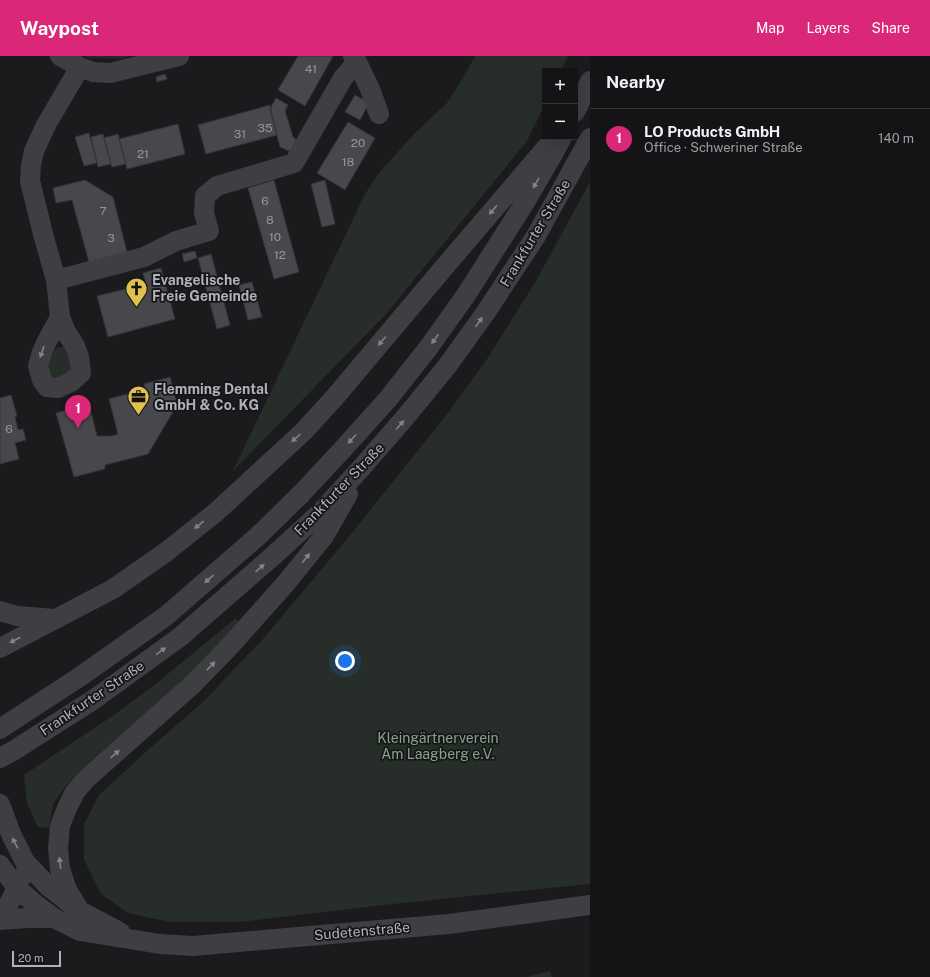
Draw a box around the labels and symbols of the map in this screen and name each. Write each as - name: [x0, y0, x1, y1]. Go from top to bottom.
- house number: 41: [305, 62, 317, 76]
- house number: 35: [257, 121, 273, 135]
- house number: 31: [234, 127, 246, 141]
- house number: 20: [351, 136, 365, 150]
- house number: 21: [137, 147, 149, 161]
- house number: 18: [342, 155, 355, 169]
- street label: Frankfurter Straße: [497, 176, 573, 289]
- one-way arrow: [533, 177, 540, 189]
- house number: 6: [261, 194, 269, 208]
- house number: 7: [99, 204, 107, 218]
- one-way arrow: [489, 204, 498, 215]
- house number: 8: [266, 213, 274, 227]
- house number: 10: [269, 230, 281, 244]
- house number: 3: [107, 231, 115, 245]
- house number: 12: [274, 248, 286, 262]
- place label: Evangelische Freie Gemeinde: [152, 272, 257, 304]
- church icon: Evangelische Freie Gemeinde: [123, 275, 149, 308]
- one-way arrow: [475, 316, 483, 327]
- one-way arrow: [431, 334, 439, 344]
- one-way arrow: [378, 336, 387, 346]
- one-way arrow: [39, 346, 45, 358]
- place label: Flemming Dental GmbH & Co. KG: [154, 381, 269, 413]
- office icon: Flemming Dental GmbH & Co. KG: [126, 384, 152, 417]
- pin: 1: [65, 395, 91, 428]
- one-way arrow: [395, 419, 404, 430]
- house number: 6: [5, 422, 13, 436]
- one-way arrow: [291, 433, 301, 443]
- one-way arrow: [347, 434, 356, 444]
- street label: Frankfurter Straße: [291, 439, 387, 538]
- one-way arrow: [194, 521, 205, 529]
- one-way arrow: [302, 553, 311, 563]
- one-way arrow: [255, 563, 265, 572]
- one-way arrow: [203, 574, 214, 583]
- one-way arrow: [9, 637, 21, 643]
- one-way arrow: [155, 647, 166, 655]
- your location: [335, 651, 355, 671]
- street label: Frankfurter Straße: [37, 657, 147, 739]
- one-way arrow: [206, 661, 215, 671]
- park label: Kleingärtnerverein Am Laagberg e.V.: [377, 730, 499, 762]
- one-way arrow: [110, 749, 120, 758]
- one-way arrow: [12, 838, 19, 849]
- one-way arrow: [57, 857, 63, 869]
- street label: Sudetenstraße: [313, 919, 411, 943]
- scale bar: [12, 949, 61, 968]

